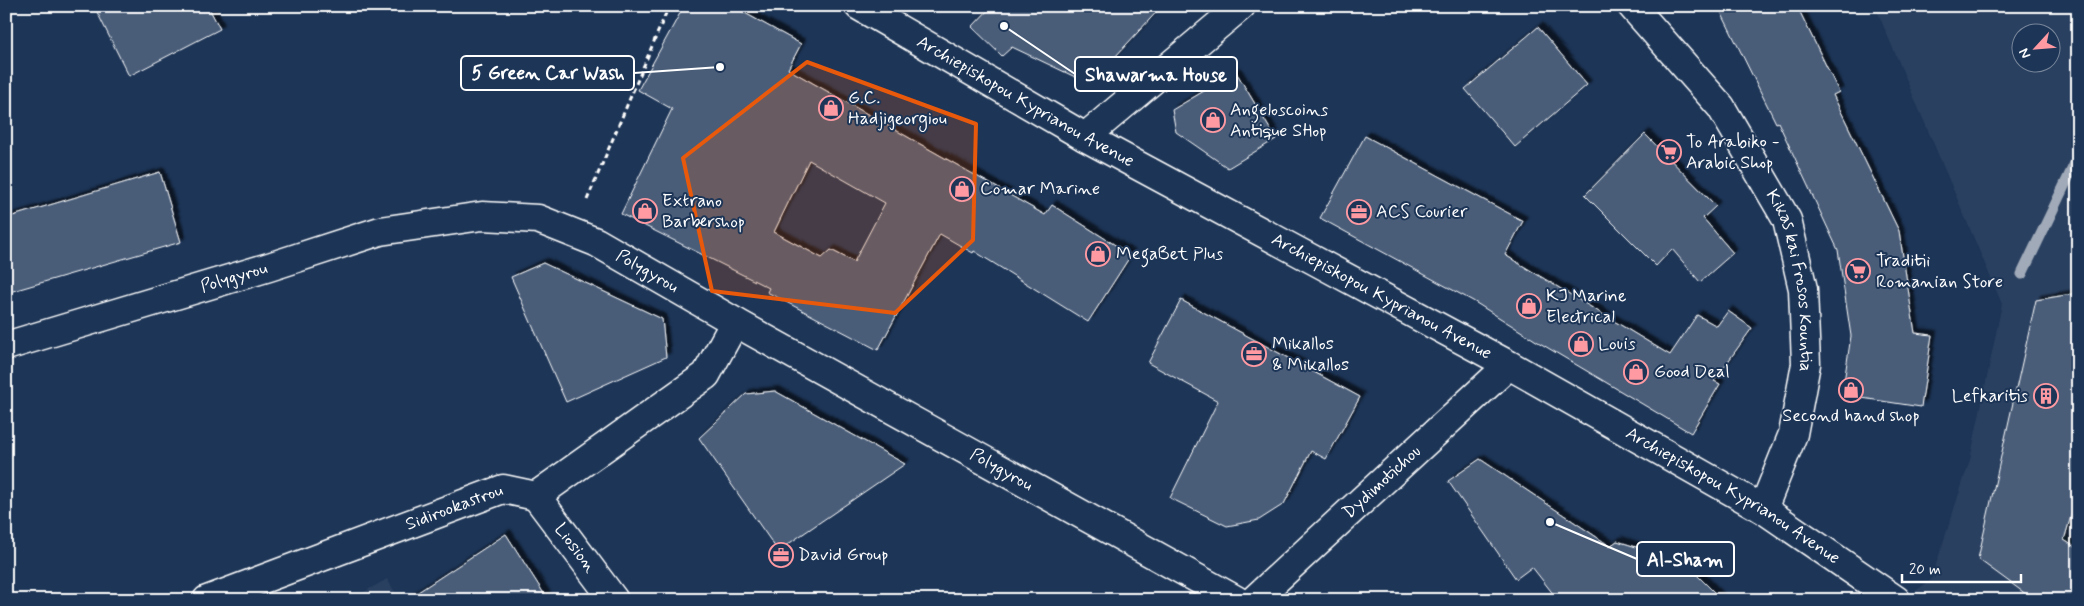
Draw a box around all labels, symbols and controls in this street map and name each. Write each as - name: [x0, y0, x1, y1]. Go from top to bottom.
- north arrow: [2012, 22, 2062, 72]
- street label: Archiepiskopou Kyprianou Avenue: [912, 30, 1138, 173]
- text: N: [2015, 45, 2035, 61]
- callout: 5 Green Car Wash: [461, 56, 634, 90]
- callout: Shawarma House: [1075, 57, 1237, 91]
- text: 5 Green Car Wash: [471, 61, 625, 86]
- text: Shawarma House: [1085, 63, 1227, 88]
- place label: G.C. Hadjigeorgiou: [848, 86, 947, 132]
- shop icon: G.C. Hadjigeorgiou: [818, 95, 844, 121]
- place label: Angeloscoins Antique SHop: [1230, 98, 1328, 143]
- shop icon: Angeloscoins Antique SHop: [1200, 107, 1226, 133]
- place label: To Arabiko - Arabic Shop: [1686, 130, 1780, 175]
- supermarket icon: To Arabiko - Arabic Shop: [1656, 139, 1682, 165]
- shop icon: Comar Marine: [949, 176, 975, 202]
- place label: Comar Marine: [980, 177, 1100, 201]
- street label: Kikas kai Frosos Kountia: [1760, 185, 1818, 375]
- place label: Extrano Barbershop: [662, 189, 745, 234]
- shop icon: Extrano Barbershop: [632, 198, 658, 224]
- office icon: ACS Courier: [1346, 199, 1372, 225]
- place label: ACS Courier: [1376, 200, 1468, 224]
- street label: Archiepiskopou Kyprianou Avenue: [1267, 227, 1496, 366]
- shop icon: MegaBet Plus: [1085, 241, 1111, 267]
- place label: MegaBet Plus: [1116, 242, 1223, 268]
- street label: Polygyrou: [612, 244, 683, 299]
- place label: Traditii Romanian Store: [1876, 249, 2003, 294]
- street label: Polygyrou: [198, 256, 270, 299]
- supermarket icon: Traditii Romanian Store: [1845, 258, 1871, 284]
- place label: KJ Marine Electrical: [1546, 284, 1626, 329]
- shop icon: KJ Marine Electrical: [1516, 293, 1542, 319]
- shop icon: Louis: [1568, 331, 1594, 357]
- place label: Mikallos & Mikallos: [1272, 332, 1349, 377]
- place label: Louis: [1598, 332, 1636, 356]
- office icon: Mikallos & Mikallos: [1241, 341, 1267, 367]
- shop icon: Good Deal: [1623, 359, 1649, 385]
- place label: Good Deal: [1654, 360, 1730, 384]
- shop icon: Second hand shop: [1838, 377, 1864, 403]
- building icon: Lefkaritis: [2033, 383, 2059, 409]
- place label: Lefkaritis: [1952, 384, 2028, 408]
- place label: Second hand shop: [1782, 404, 1920, 428]
- street label: Archiepiskopou Kyprianou Avenue: [1621, 422, 1845, 570]
- street label: Dydimotichou: [1338, 440, 1426, 524]
- street label: Polygyrou: [966, 443, 1037, 497]
- street label: Sidirookastrou: [402, 478, 506, 536]
- street label: Liosion: [548, 518, 602, 578]
- office icon: David Group: [768, 542, 794, 568]
- callout: Al-Sham: [1637, 542, 1734, 576]
- place label: David Group: [798, 543, 888, 567]
- text: Al-Sham: [1647, 548, 1724, 573]
- scale bar: [1902, 551, 2020, 583]
- text: 20 m: [1909, 560, 1941, 580]

